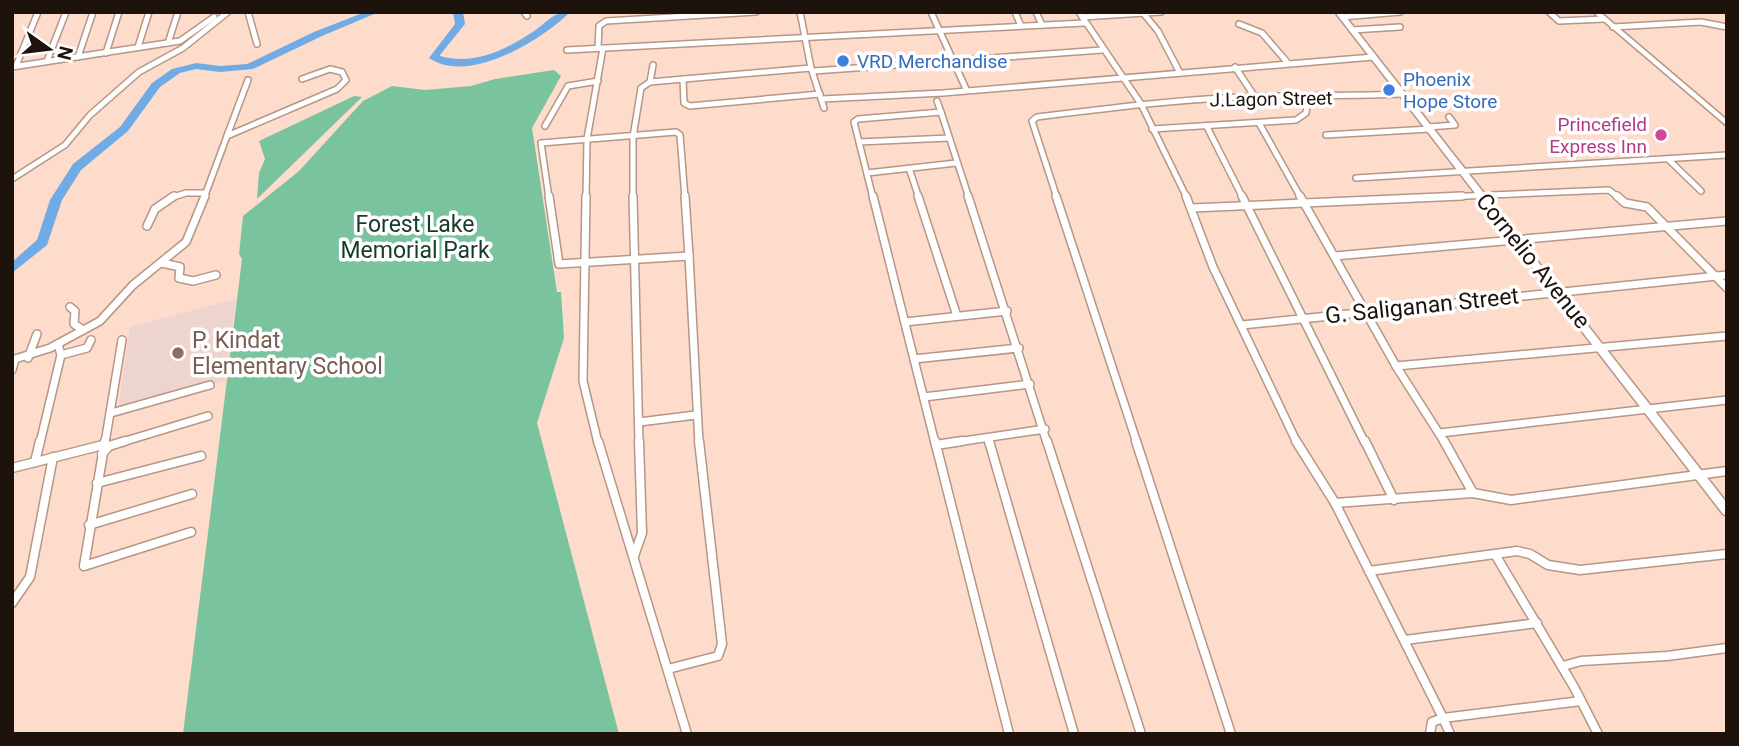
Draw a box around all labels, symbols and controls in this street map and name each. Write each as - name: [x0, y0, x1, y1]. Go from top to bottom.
- north arrow: [14, 14, 84, 84]
- text: N: [52, 44, 78, 62]
- place label: VRD Merchandise: [857, 50, 1007, 73]
- marker: VRD Merchandise: [835, 53, 851, 69]
- place label: Phoenix Hope Store: [1403, 68, 1497, 113]
- marker: Phoenix Hope Store: [1381, 82, 1397, 98]
- street label: J.Lagon Street: [1209, 86, 1333, 112]
- place label: Princefield Express Inn: [1549, 113, 1647, 158]
- marker: Princefield Express Inn: [1653, 127, 1669, 143]
- street label: Cornelio Avenue: [1470, 188, 1596, 334]
- park label: Forest Lake Memorial Park: [340, 211, 490, 264]
- street label: G. Saliganan Street: [1324, 282, 1520, 330]
- place label: P. Kindat Elementary School: [192, 327, 383, 380]
- marker: P. Kindat Elementary School: [170, 345, 186, 361]

